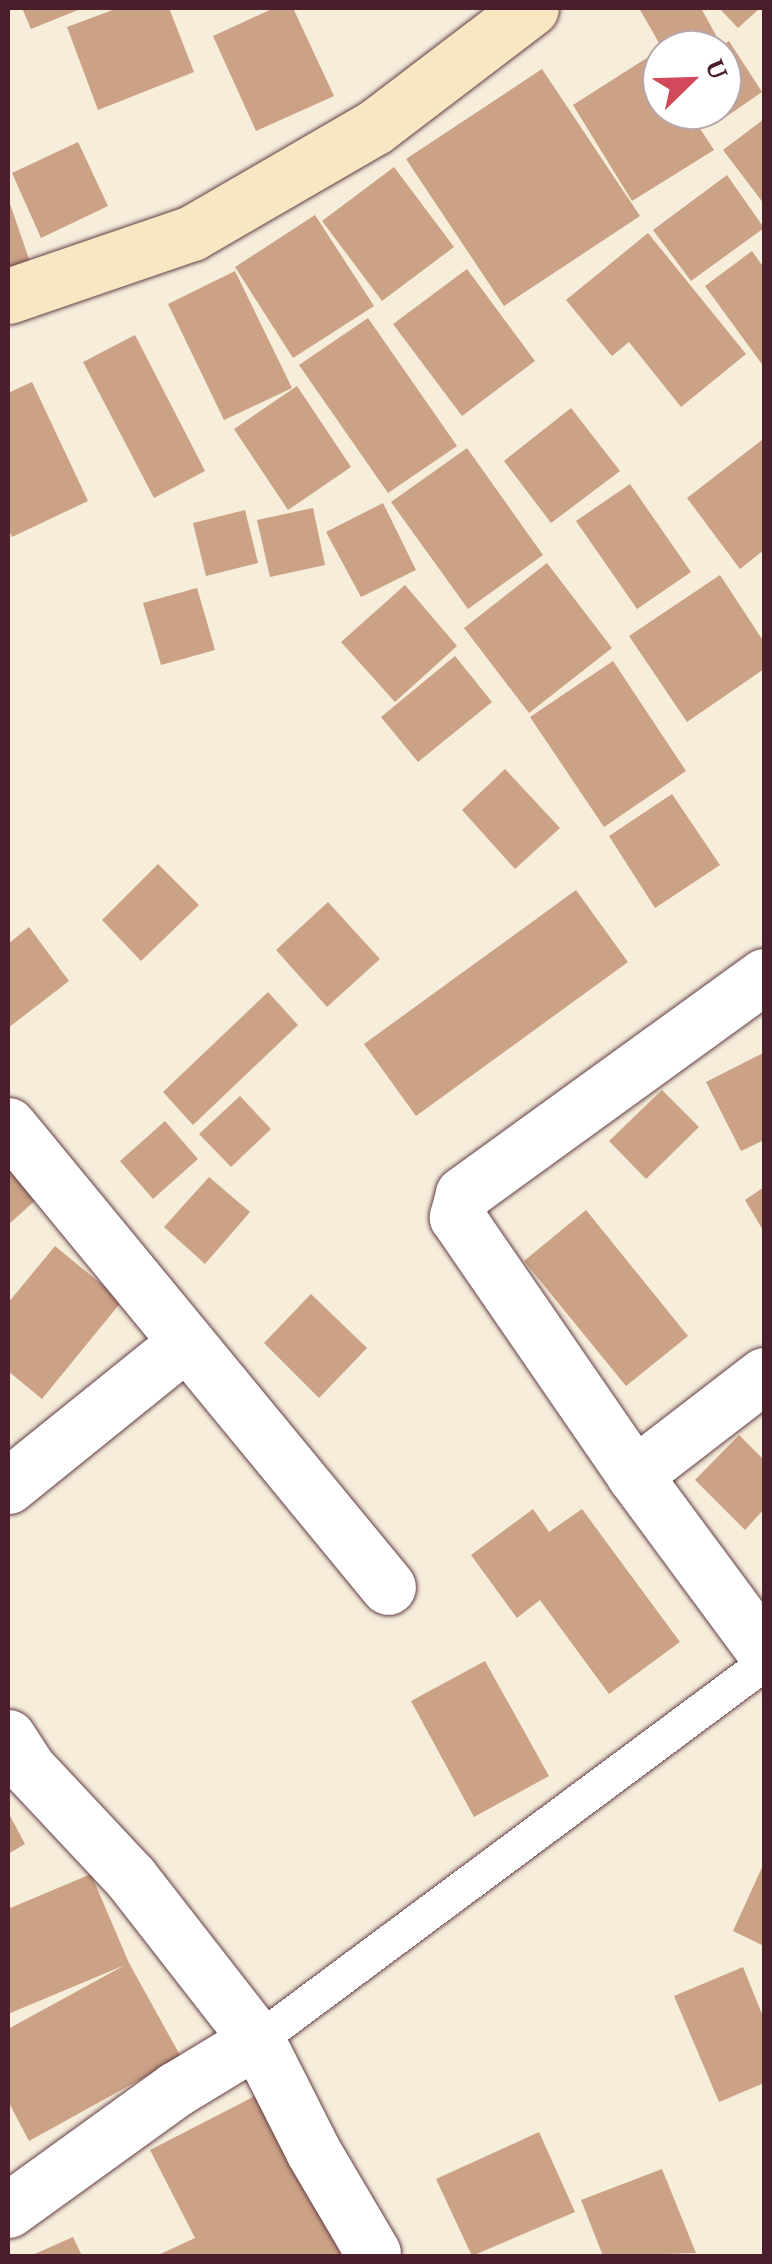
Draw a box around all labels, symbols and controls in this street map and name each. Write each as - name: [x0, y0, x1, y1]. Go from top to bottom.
- north arrow: [642, 30, 742, 130]
- text: U: [696, 52, 741, 86]

